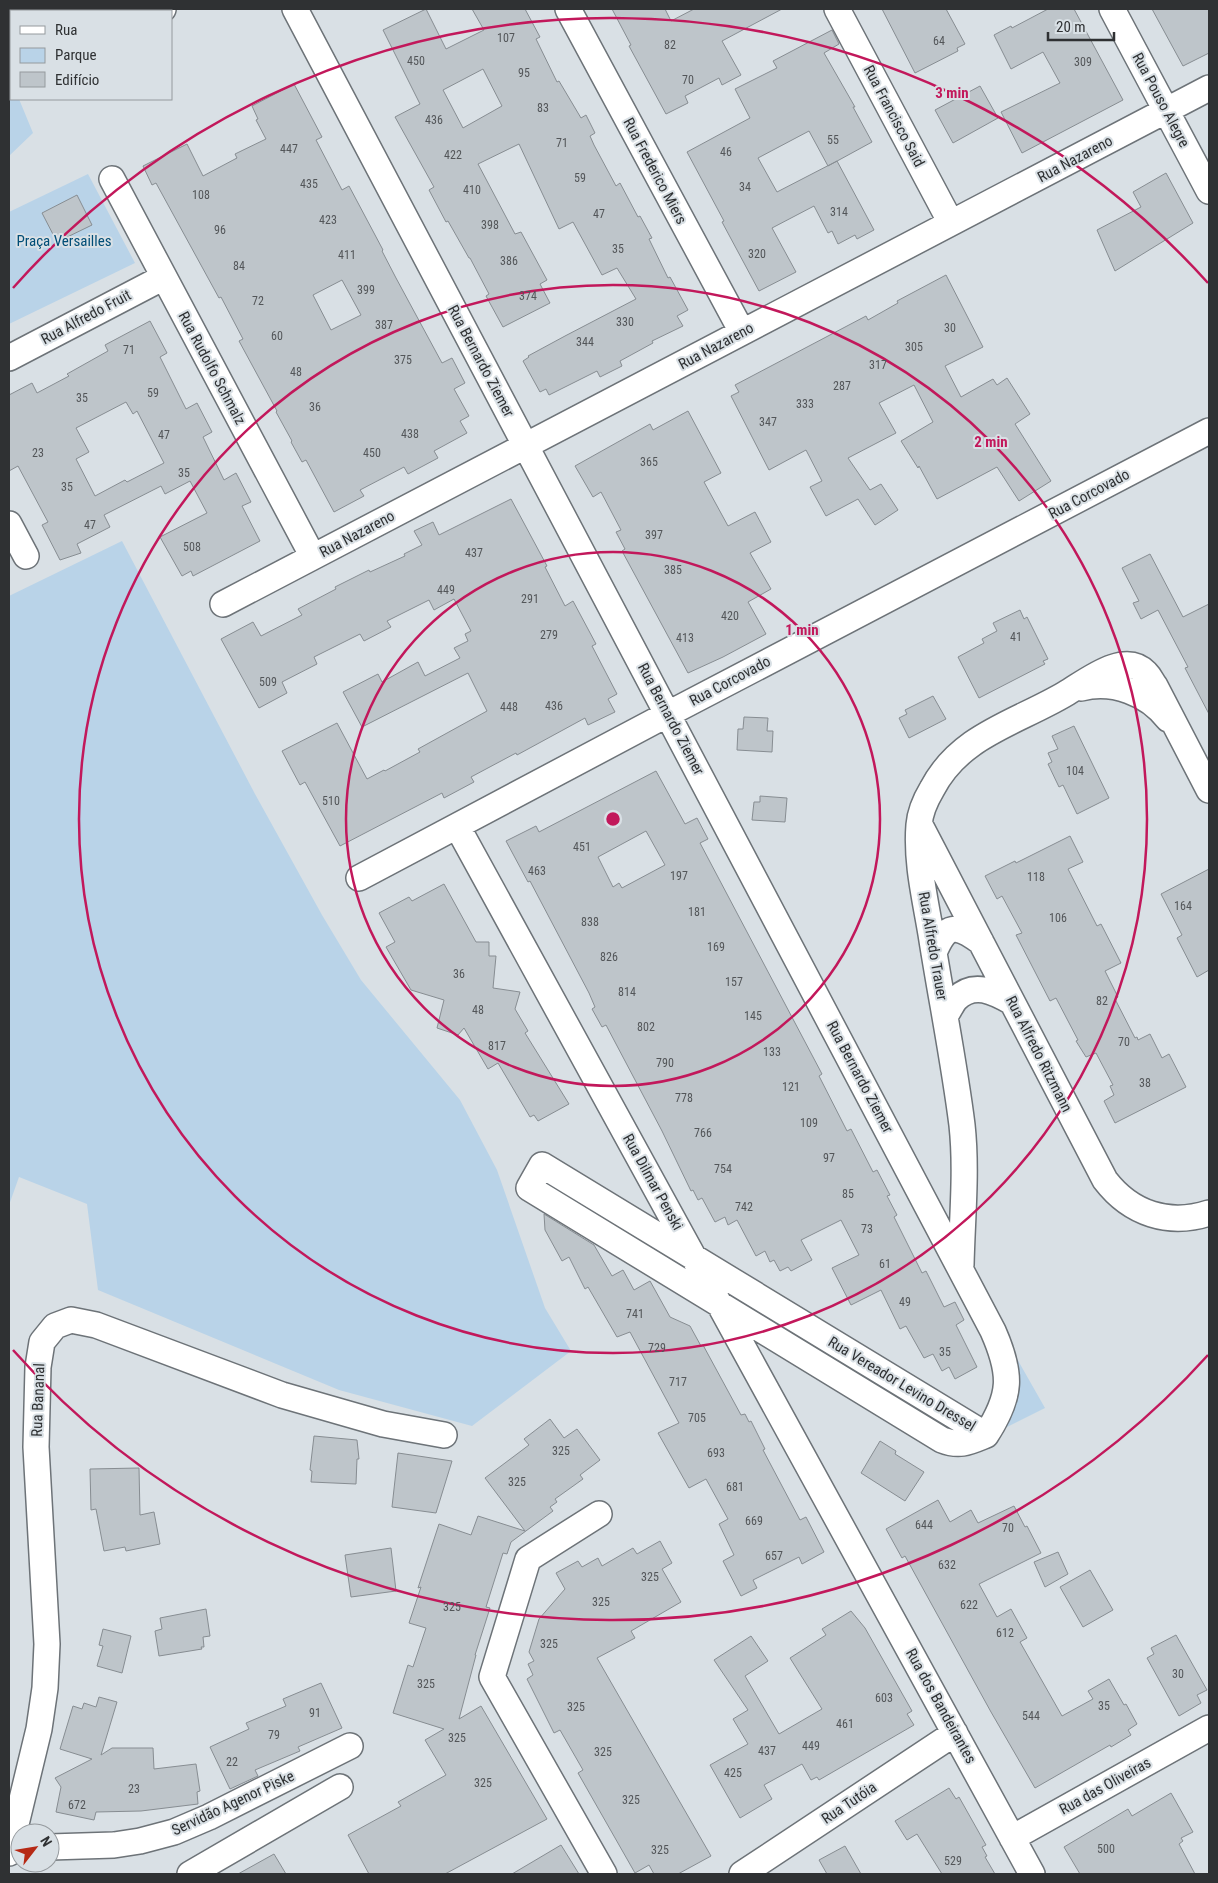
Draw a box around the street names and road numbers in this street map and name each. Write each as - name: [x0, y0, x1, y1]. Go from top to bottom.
- street label: Rua Pouso Alegre: [1128, 50, 1194, 150]
- street label: Rua Francisco Said: [860, 62, 928, 170]
- street label: Rua Frederico Miers: [619, 115, 691, 227]
- street label: Rua Nazareno: [1034, 132, 1116, 186]
- street label: Rua Alfredo Fruit: [38, 286, 134, 348]
- street label: Rua Bernardo Ziemer: [444, 302, 518, 420]
- street label: Rua Rudolfo Schmalz: [175, 308, 249, 428]
- street label: Rua Nazareno: [675, 319, 757, 373]
- street label: Rua Corcovado: [1045, 465, 1133, 523]
- street label: Rua Nazareno: [316, 507, 398, 561]
- street label: Rua Corcovado: [686, 652, 774, 710]
- street label: Rua Bernardo Ziemer: [634, 660, 708, 778]
- street label: Rua Alfredo Trauer: [915, 890, 951, 1002]
- street label: Rua Alfredo Ritzmann: [1002, 993, 1076, 1115]
- street label: Rua Bernardo Ziemer: [823, 1018, 897, 1136]
- street label: Rua Dilmar Penski: [619, 1131, 687, 1233]
- street label: Rua Vereador Levino Dressel: [825, 1333, 979, 1435]
- street label: Rua Bananal: [28, 1363, 48, 1437]
- street label: Rua dos Bandeirantes: [902, 1645, 980, 1767]
- street label: Rua das Oliveiras: [1056, 1753, 1154, 1819]
- street label: Servidão Agenor Piske: [169, 1767, 297, 1839]
- street label: Rua Tutóia: [818, 1778, 880, 1828]

